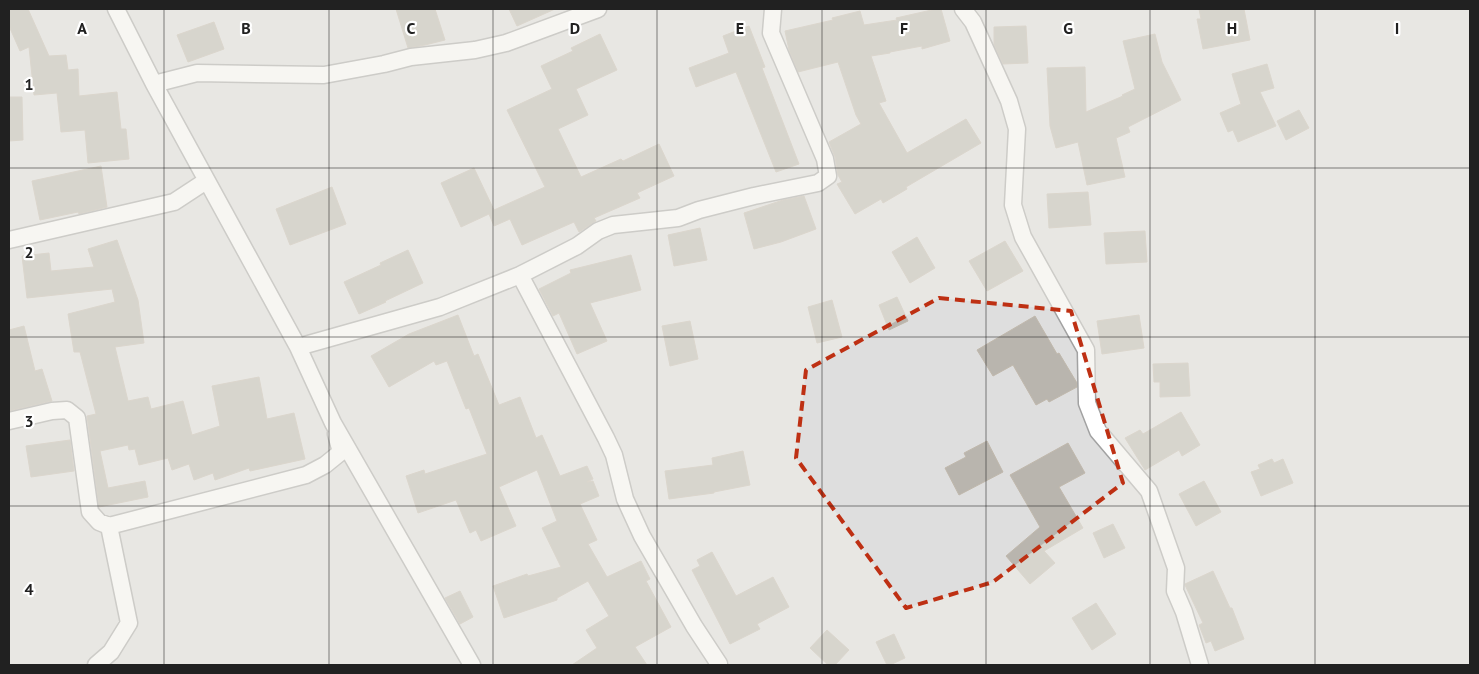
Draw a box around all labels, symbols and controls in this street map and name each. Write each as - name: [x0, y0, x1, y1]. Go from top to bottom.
- text: A: [77, 18, 87, 38]
- text: B: [241, 18, 251, 38]
- text: C: [407, 18, 416, 38]
- text: D: [570, 18, 580, 38]
- text: E: [736, 18, 744, 38]
- text: F: [900, 18, 908, 38]
- text: G: [1063, 18, 1073, 38]
- text: H: [1227, 18, 1237, 38]
- text: I: [1395, 18, 1399, 38]
- text: 1: [24, 74, 34, 94]
- text: 2: [24, 242, 34, 262]
- text: 3: [24, 411, 34, 431]
- text: 4: [24, 579, 34, 599]

